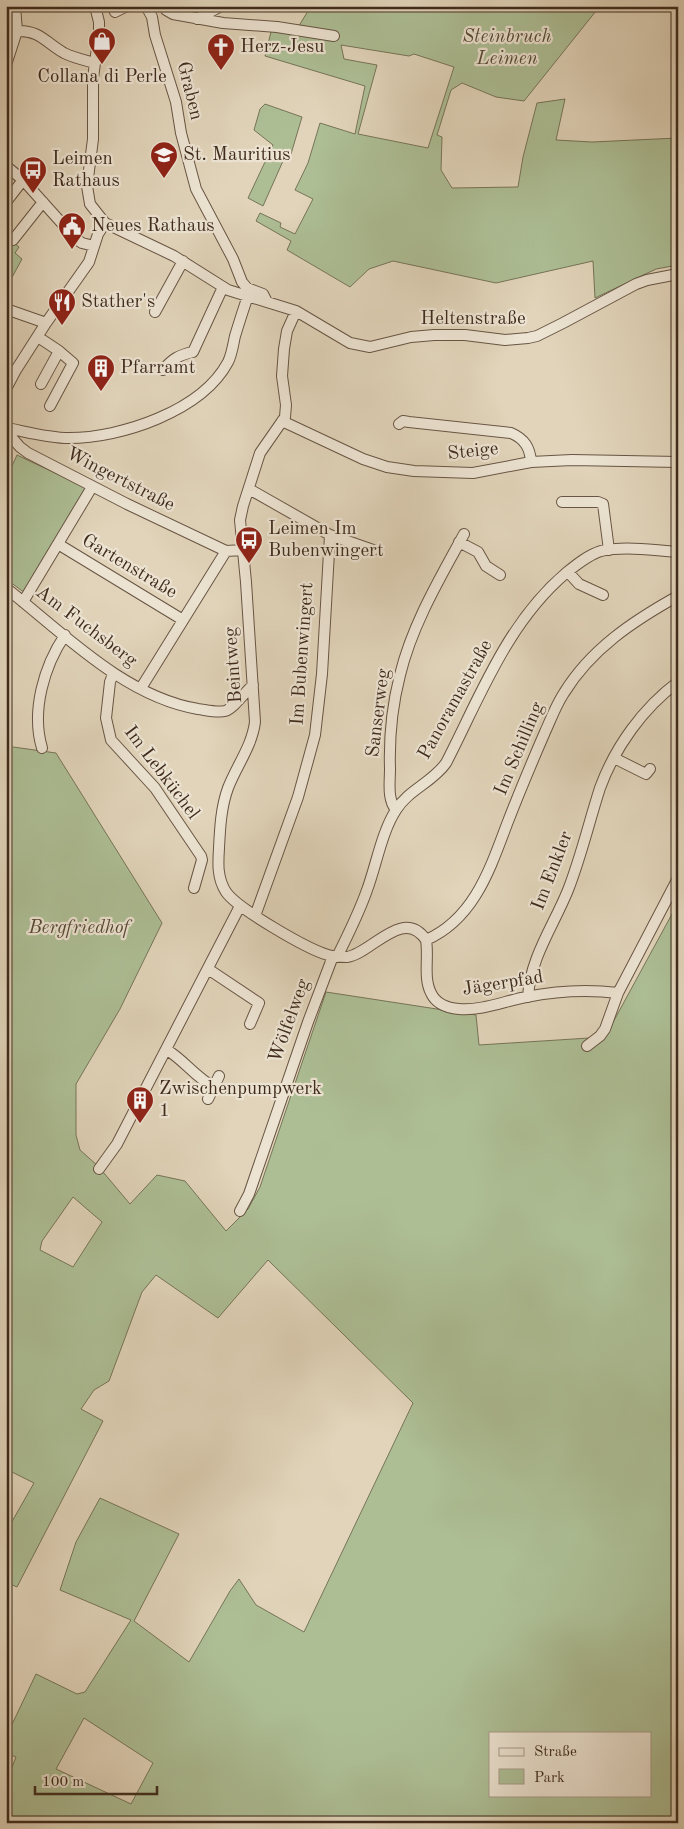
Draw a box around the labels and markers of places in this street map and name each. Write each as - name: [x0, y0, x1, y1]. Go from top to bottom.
- shop icon: Collana di Perle: [87, 26, 117, 65]
- church icon: Herz-Jesu: [206, 32, 236, 71]
- place label: Herz-Jesu: [240, 38, 324, 57]
- place label: Collana di Perle: [37, 68, 167, 87]
- school or university icon: St. Mauritius: [149, 140, 179, 179]
- place label: St. Mauritius: [183, 146, 291, 165]
- place label: Leimen Rathaus: [52, 150, 120, 191]
- bus stop icon: Leimen Rathaus: [18, 155, 48, 194]
- public building icon: Neues Rathaus: [57, 211, 87, 250]
- place label: Neues Rathaus: [91, 217, 215, 236]
- restaurant icon: Stather's: [47, 287, 77, 326]
- place label: Stather's: [81, 293, 155, 312]
- building icon: Pfarramt: [86, 353, 116, 392]
- place label: Pfarramt: [120, 359, 195, 378]
- place label: Leimen Im Bubenwingert: [268, 520, 384, 561]
- bus stop icon: Leimen Im Bubenwingert: [234, 525, 264, 564]
- place label: Zwischenpumpwerk 1: [159, 1080, 322, 1121]
- building icon: Zwischenpumpwerk 1: [125, 1085, 155, 1124]

